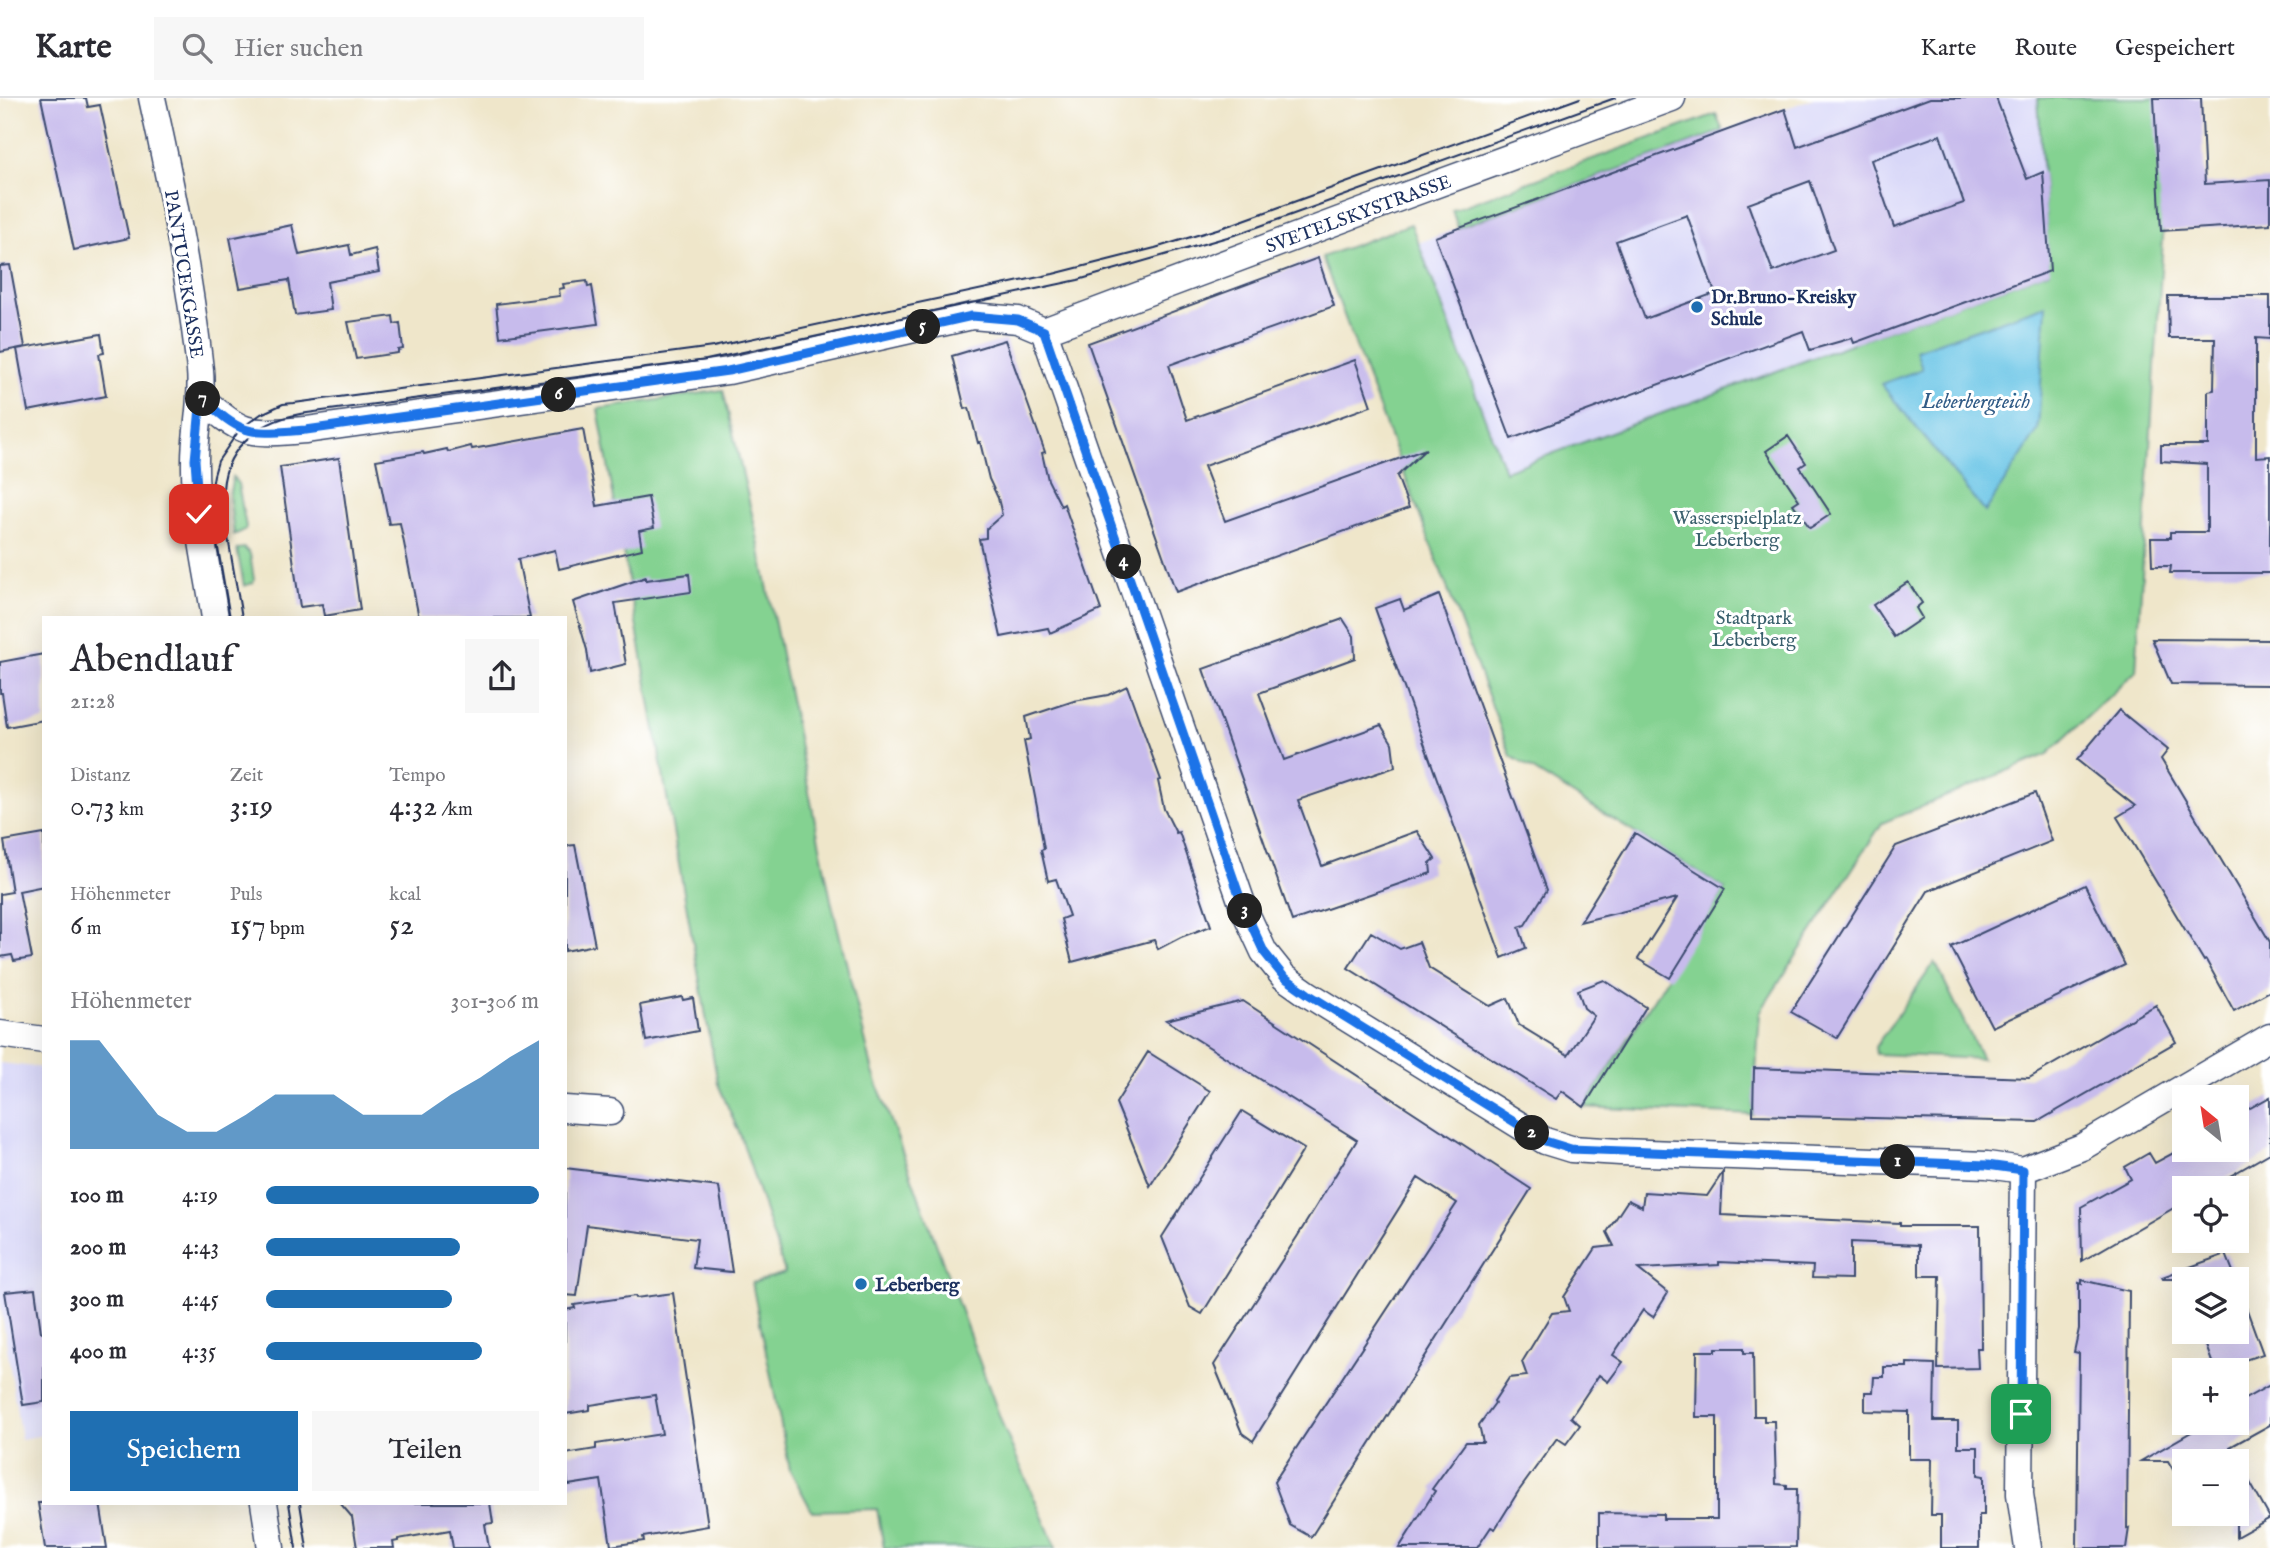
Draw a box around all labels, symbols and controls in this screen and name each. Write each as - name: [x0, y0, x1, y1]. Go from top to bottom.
- search box: [154, 17, 644, 80]
- text: Karte: [35, 27, 112, 69]
- icon: search: [178, 29, 216, 67]
- text: Hier suchen: [234, 32, 363, 65]
- text: Karte: [1921, 33, 1976, 64]
- text: Route: [2014, 33, 2077, 64]
- text: Gespeichert: [2115, 33, 2235, 64]
- street label: SVETELSKYSTRASSE: [1263, 170, 1455, 260]
- street label: PANTUCEKGASSE: [158, 188, 208, 360]
- place label: Dr.Bruno-Kreisky Schule: [1711, 286, 1857, 332]
- marker: Dr.Bruno-Kreisky Schule: [1689, 299, 1705, 315]
- pin: 5: [906, 310, 940, 344]
- text: 5: [919, 314, 926, 338]
- pin: 6: [542, 378, 576, 412]
- pin: 7: [186, 382, 220, 416]
- text: 6: [554, 382, 563, 406]
- text: 7: [198, 386, 207, 410]
- water label: Leberbergteich: [1921, 389, 2030, 416]
- pin: [169, 484, 229, 544]
- icon: check: [180, 495, 218, 533]
- park label: Wasserspielplatz Leberberg: [1673, 507, 1802, 553]
- pin: 4: [1106, 545, 1142, 580]
- text: 4: [1119, 549, 1128, 573]
- park label: Stadtpark Leberberg: [1712, 607, 1797, 653]
- text: Abendlauf: [70, 637, 234, 685]
- button: share: [465, 639, 539, 713]
- text: 21:28: [70, 687, 115, 716]
- text: Distanz: [70, 764, 131, 788]
- text: Zeit: [230, 764, 263, 788]
- text: Tempo: [389, 764, 445, 788]
- text: 0.73: [70, 788, 115, 826]
- text: 3:19: [230, 788, 273, 826]
- text: 4:32: [389, 788, 437, 826]
- text: km: [115, 798, 144, 822]
- text: /km: [437, 798, 473, 822]
- text: Höhenmeter: [70, 883, 171, 907]
- text: Puls: [230, 883, 262, 907]
- text: kcal: [389, 883, 421, 907]
- pin: 3: [1228, 894, 1262, 928]
- text: 3: [1241, 898, 1248, 922]
- text: 6: [70, 907, 83, 945]
- text: 157: [230, 907, 266, 945]
- text: 52: [389, 907, 414, 945]
- text: m: [83, 917, 101, 941]
- text: bpm: [266, 917, 305, 941]
- text: Höhenmeter: [70, 987, 192, 1016]
- text: 301–306 m: [451, 987, 539, 1016]
- north arrow: [2172, 1085, 2249, 1162]
- map controls: [2172, 1085, 2249, 1526]
- pin: 2: [1514, 1116, 1550, 1150]
- text: 2: [1527, 1120, 1536, 1144]
- pin: 1: [1881, 1144, 1916, 1180]
- text: 1: [1894, 1149, 1901, 1173]
- button: locate: [2172, 1176, 2249, 1253]
- text: 100 m: [70, 1181, 124, 1210]
- text: 4:19: [182, 1181, 218, 1210]
- text: 200 m: [70, 1233, 126, 1262]
- text: 4:43: [182, 1233, 219, 1262]
- button: layers: [2172, 1267, 2249, 1344]
- place label: Leberberg: [875, 1274, 960, 1298]
- marker: Leberberg: [853, 1276, 869, 1292]
- text: 300 m: [70, 1285, 124, 1314]
- text: 4:45: [182, 1285, 219, 1314]
- text: 400 m: [70, 1337, 127, 1366]
- text: 4:35: [182, 1337, 216, 1366]
- button: +: [2172, 1358, 2249, 1435]
- pin: [1991, 1384, 2051, 1444]
- icon: arrive: [2002, 1395, 2040, 1433]
- button: Speichern: [70, 1411, 298, 1491]
- button: Teilen: [312, 1411, 539, 1491]
- button: −: [2172, 1449, 2249, 1526]

